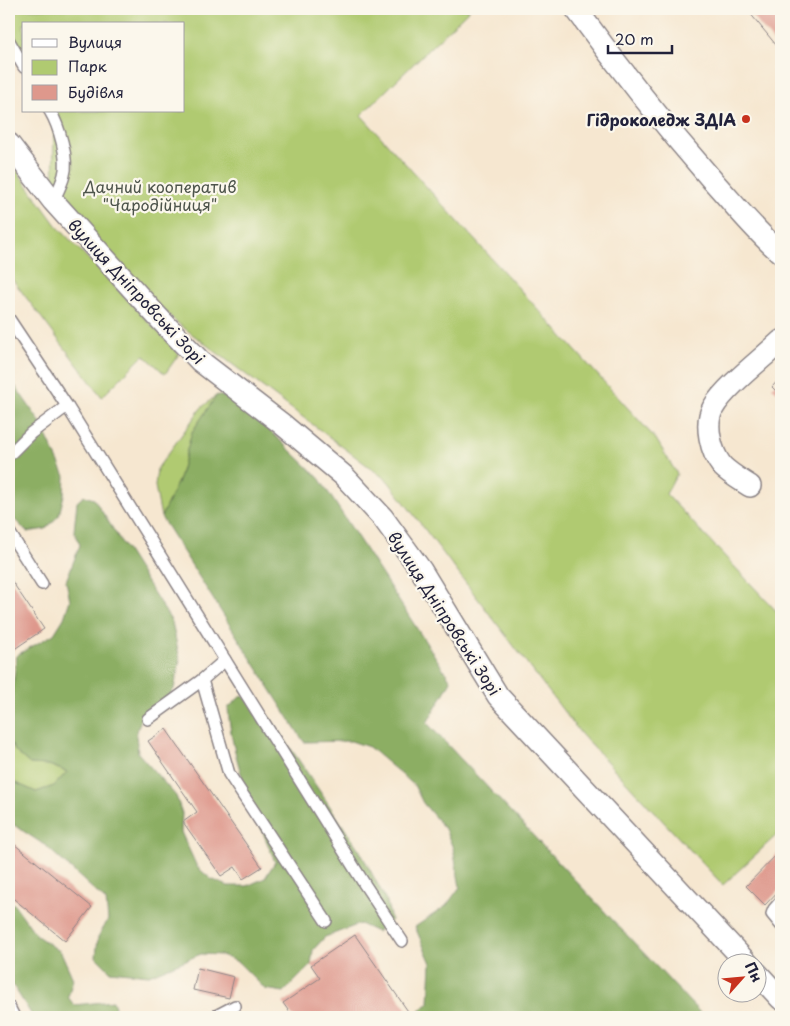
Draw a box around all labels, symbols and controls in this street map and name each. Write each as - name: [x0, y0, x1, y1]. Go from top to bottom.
- legend: [22, 22, 185, 112]
- scale bar: [608, 22, 671, 54]
- text: 20 m: [615, 27, 654, 50]
- text: Вулиця: [68, 30, 122, 53]
- text: Парк: [68, 54, 107, 77]
- text: Будівля: [68, 80, 124, 103]
- place label: Гідроколедж ЗДIА: [586, 107, 736, 131]
- marker: Гідроколедж ЗДIА: [740, 113, 752, 125]
- park label: Дачний кооператив "Чародійниця": [83, 174, 236, 216]
- street label: вулиця Дніпровські Зорі: [63, 213, 211, 369]
- street label: вулиця Дніпровські Зорі: [383, 526, 507, 700]
- north arrow: [718, 954, 768, 1004]
- text: Пн: [740, 958, 768, 986]

